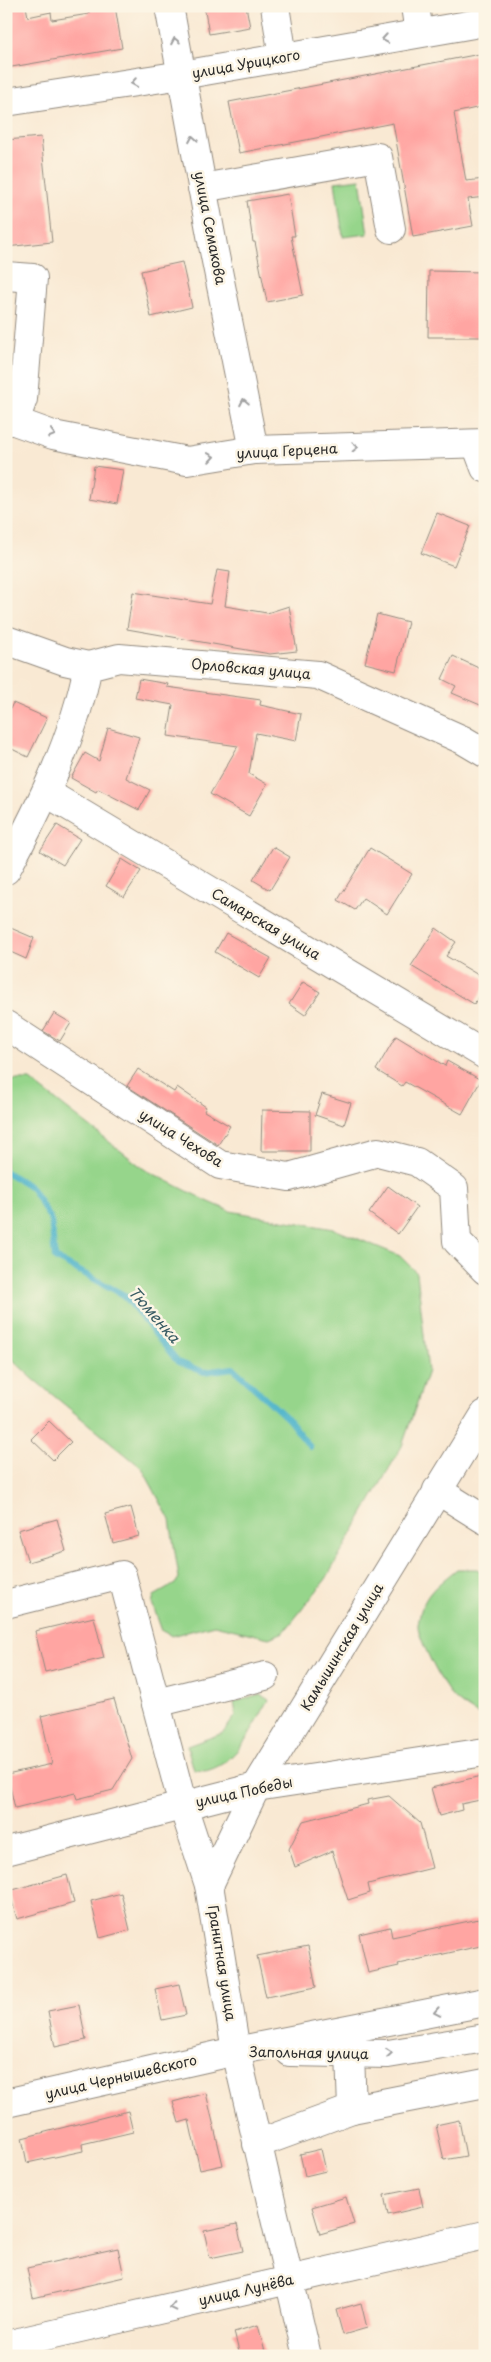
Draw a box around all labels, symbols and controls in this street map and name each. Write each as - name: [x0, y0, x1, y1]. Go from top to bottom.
- one-way arrow: [380, 33, 389, 43]
- one-way arrow: [171, 36, 181, 45]
- street label: улица Урицкого: [190, 44, 302, 83]
- one-way arrow: [130, 77, 138, 87]
- one-way arrow: [189, 135, 199, 144]
- street label: улица Семакова: [189, 169, 232, 287]
- one-way arrow: [240, 397, 250, 406]
- one-way arrow: [47, 429, 56, 439]
- street label: улица Герцена: [236, 437, 338, 464]
- one-way arrow: [352, 442, 359, 452]
- one-way arrow: [207, 452, 216, 462]
- street label: Орловская улица: [190, 653, 312, 684]
- street label: Самарская улица: [208, 883, 325, 965]
- street label: улица Чехова: [135, 1103, 228, 1172]
- water label: Тюменка: [124, 1281, 187, 1348]
- street label: Камышинская улица: [295, 1579, 388, 1715]
- street label: улица Победы: [193, 1771, 294, 1812]
- street label: Гранитная улица: [203, 1904, 242, 2022]
- one-way arrow: [433, 2006, 441, 2016]
- street label: Запольная улица: [249, 2041, 369, 2064]
- one-way arrow: [386, 2048, 394, 2059]
- street label: улица Чернышевского: [43, 2049, 199, 2104]
- street label: улица Лунёва: [196, 2268, 296, 2311]
- one-way arrow: [169, 2301, 178, 2312]

